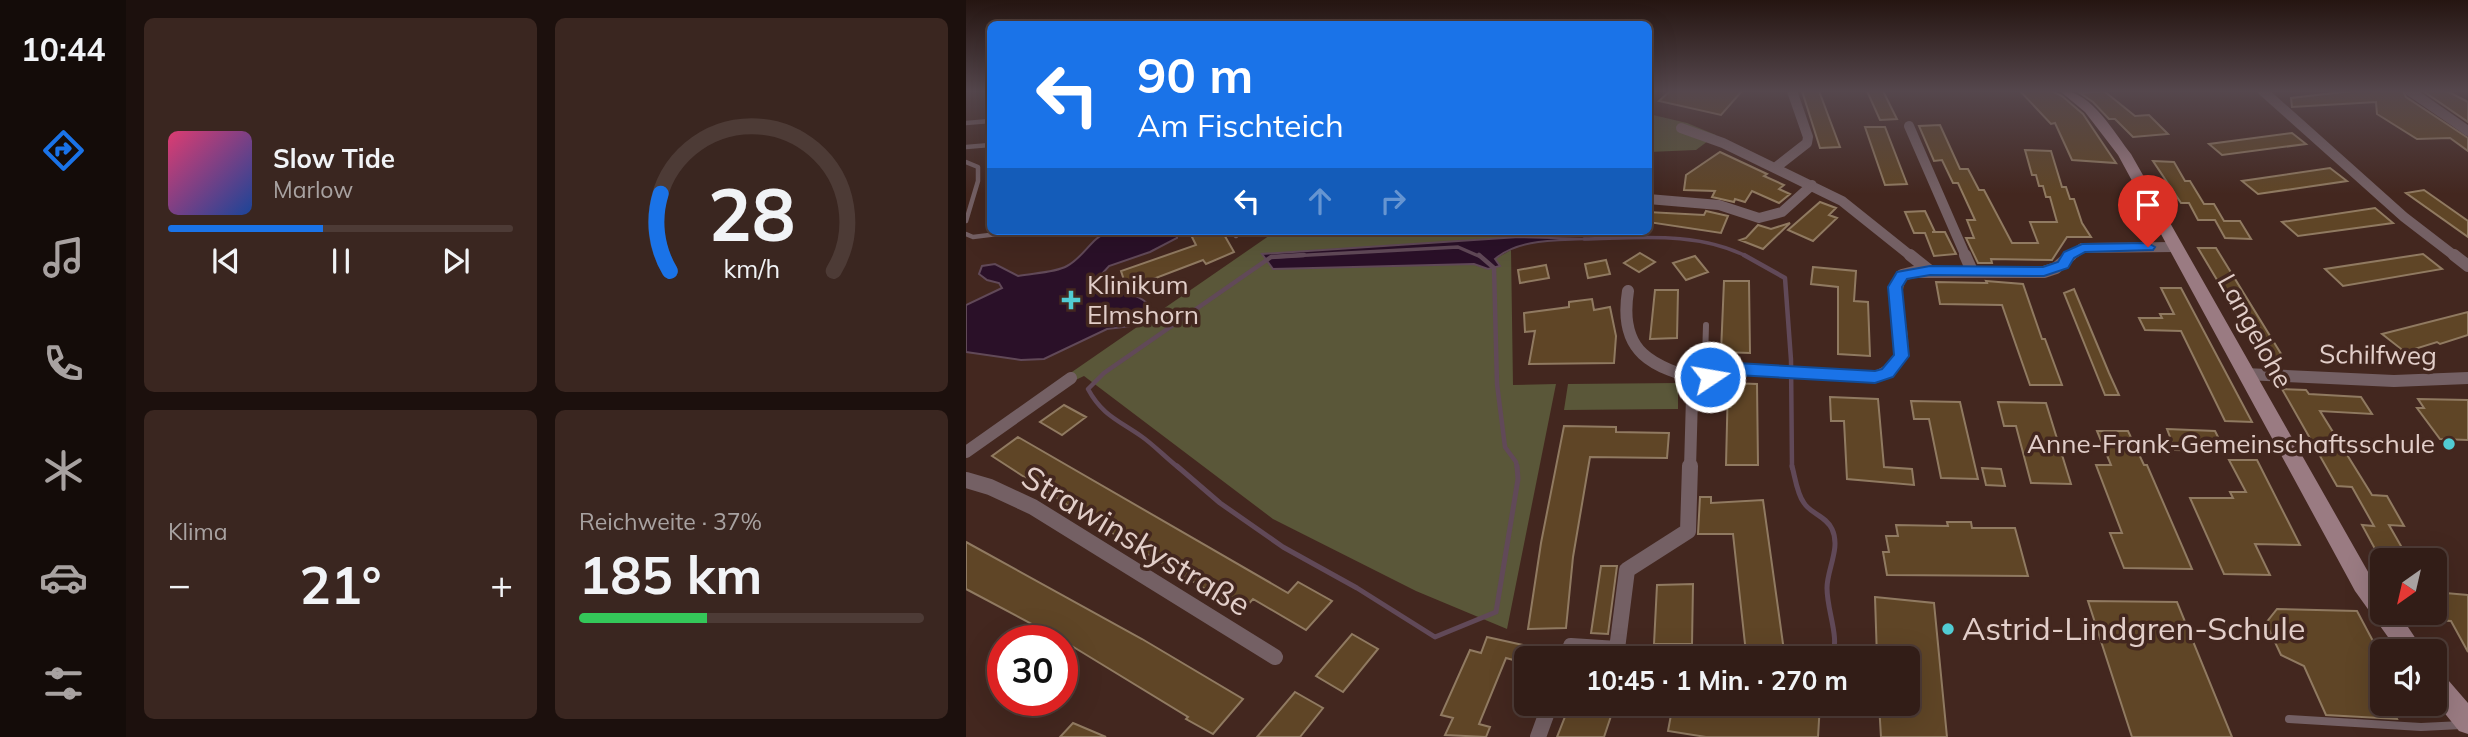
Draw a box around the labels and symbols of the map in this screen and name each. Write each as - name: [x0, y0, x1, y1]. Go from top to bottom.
- pin: [2118, 175, 2178, 247]
- place label: Klinikum Elmshorn: [1087, 268, 1199, 331]
- street label: Langelohe: [2211, 268, 2300, 394]
- marker: Klinikum Elmshorn: [1061, 290, 1081, 310]
- street label: Schilfweg: [2319, 337, 2437, 372]
- position arrow: [1673, 340, 1747, 414]
- place label: Anne-Frank-Gemeinschaftsschule: [2027, 427, 2435, 460]
- marker: Anne-Frank-Gemeinschaftsschule: [2441, 436, 2457, 452]
- street label: Strawinskystraße: [1015, 456, 1258, 624]
- north arrow: [2370, 548, 2446, 625]
- place label: Astrid-Lindgren-Schule: [1962, 608, 2305, 648]
- marker: Astrid-Lindgren-Schule: [1940, 621, 1956, 637]
- speed limit sign: 30: [987, 625, 1078, 716]

